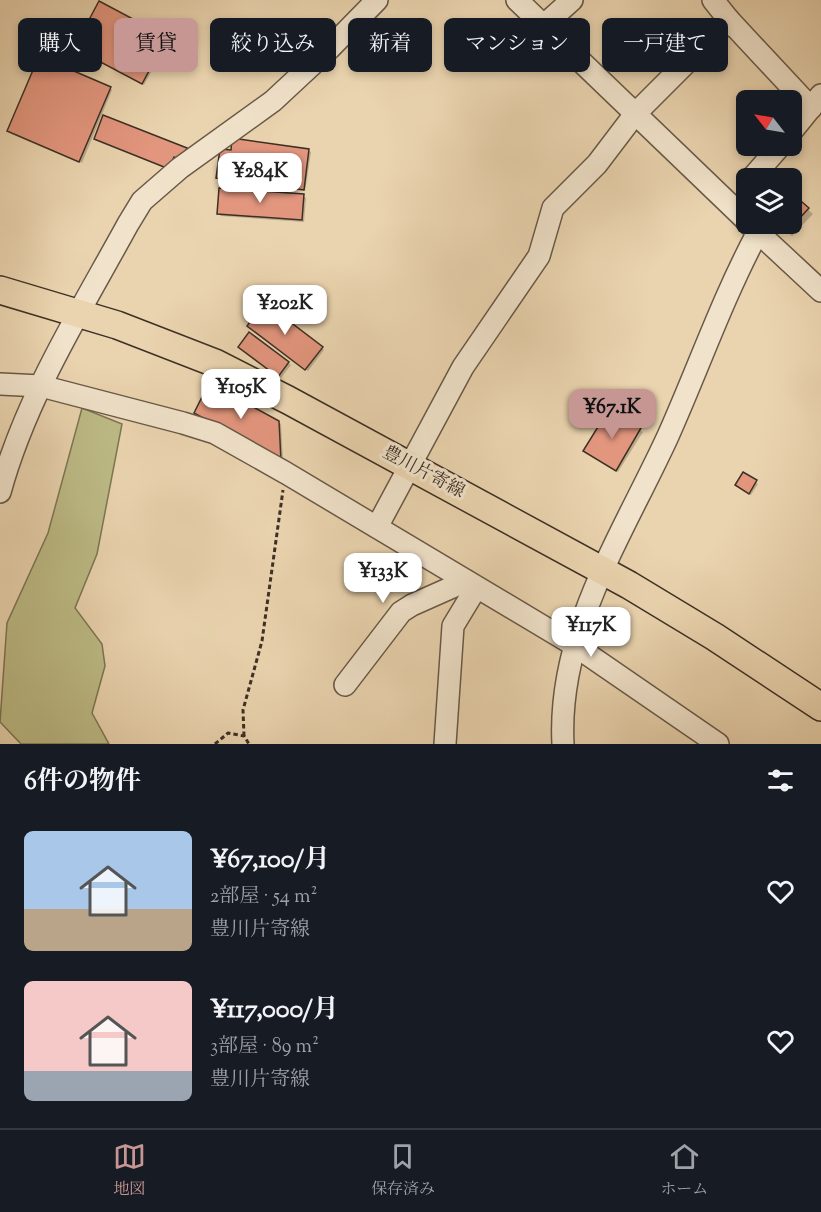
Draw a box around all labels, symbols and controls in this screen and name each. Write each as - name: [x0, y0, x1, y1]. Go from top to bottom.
- chip: 購入: [18, 18, 102, 72]
- chip: 賃貸: [114, 18, 198, 72]
- chip: 絞り込み: [210, 18, 336, 72]
- chip: 新着: [348, 18, 432, 72]
- chip: マンション: [444, 18, 590, 72]
- chip: 一戸建て: [602, 18, 728, 72]
- north arrow: [736, 90, 802, 156]
- map controls: [736, 90, 802, 234]
- pin: ¥284K: [218, 153, 302, 204]
- text: ¥284K: [232, 158, 288, 187]
- button: layers: [736, 168, 802, 234]
- pin: ¥202K: [243, 285, 327, 336]
- text: ¥202K: [257, 290, 313, 319]
- pin: ¥105K: [199, 369, 283, 420]
- text: ¥105K: [215, 374, 267, 403]
- pin: ¥67.1K: [563, 389, 661, 440]
- text: ¥67.1K: [583, 394, 641, 423]
- street label: 豊川片寄線: [377, 440, 469, 506]
- pin: ¥133K: [341, 553, 425, 604]
- text: ¥133K: [358, 558, 408, 587]
- pin: ¥117K: [549, 607, 633, 658]
- text: ¥117K: [566, 612, 616, 641]
- text: 6件の物件: [24, 764, 141, 801]
- icon: filters: [764, 764, 797, 797]
- text: ¥67,100/月: [210, 842, 330, 879]
- icon: home: [72, 855, 144, 927]
- icon: heart: [764, 875, 797, 908]
- text: 2部屋 · 54 m²: [210, 883, 317, 912]
- text: 豊川片寄線: [210, 916, 310, 945]
- text: ¥117,000/月: [210, 992, 339, 1029]
- icon: home: [72, 1005, 144, 1077]
- icon: heart: [764, 1025, 797, 1058]
- text: 3部屋 · 89 m²: [210, 1033, 319, 1062]
- text: 豊川片寄線: [210, 1066, 310, 1095]
- tab: 地図: [113, 1140, 146, 1202]
- tab: 保存済み: [371, 1140, 435, 1202]
- tab: ホーム: [660, 1140, 708, 1202]

